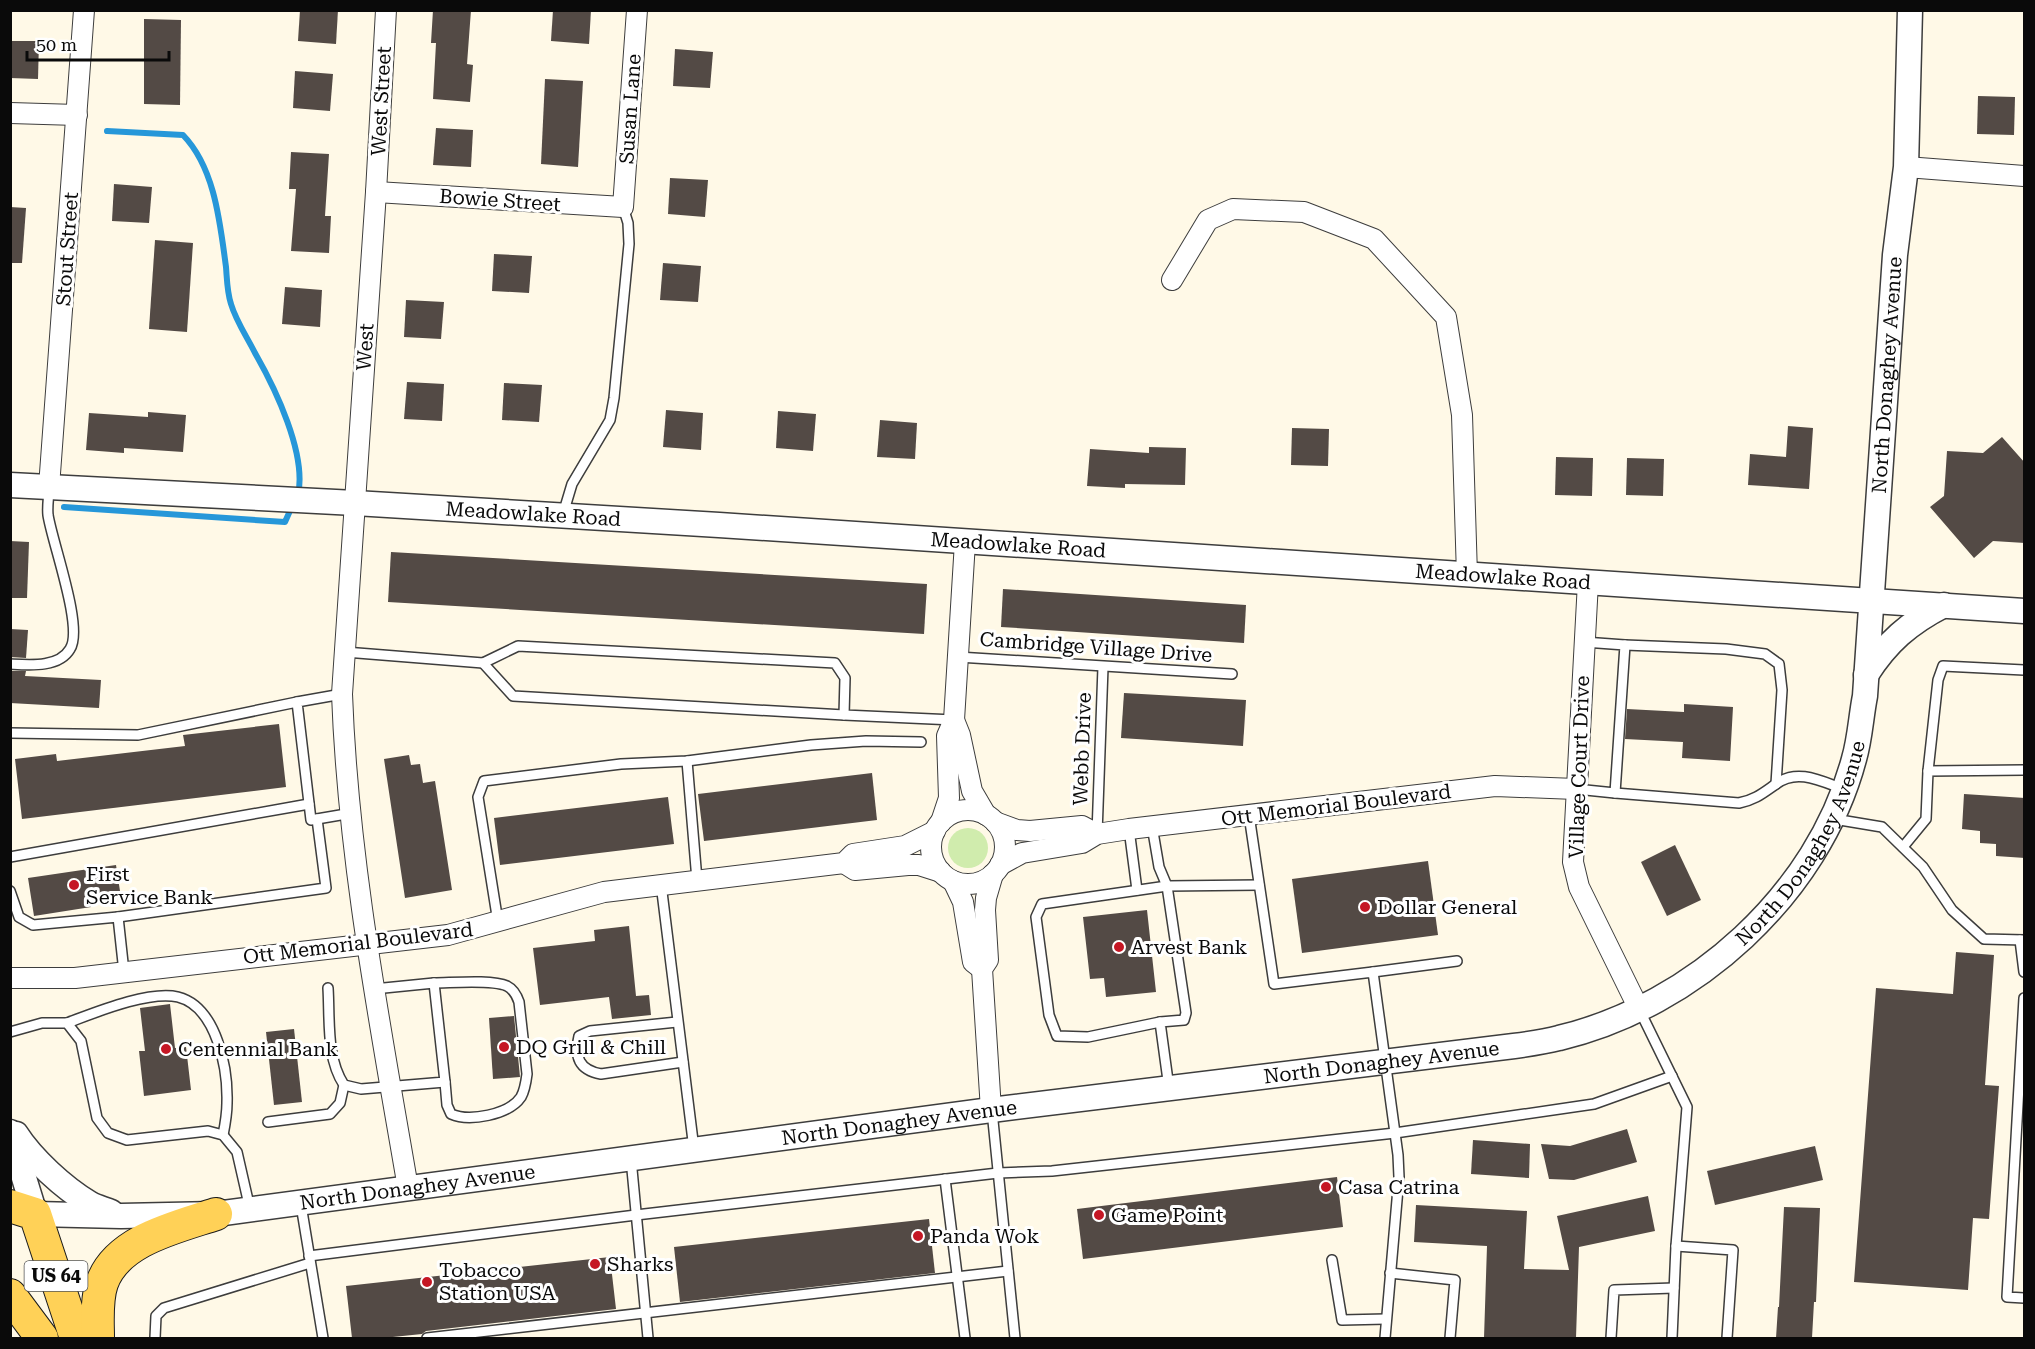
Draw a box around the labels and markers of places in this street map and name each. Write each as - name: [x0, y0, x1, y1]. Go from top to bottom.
- place label: First Service Bank: [86, 862, 213, 909]
- marker: First Service Bank: [67, 878, 81, 892]
- place label: Dollar General: [1377, 895, 1517, 919]
- marker: Dollar General: [1358, 900, 1372, 914]
- place label: Arvest Bank: [1131, 935, 1247, 959]
- marker: Arvest Bank: [1112, 940, 1126, 954]
- place label: DQ Grill & Chill: [516, 1035, 666, 1059]
- place label: Centennial Bank: [178, 1037, 339, 1061]
- marker: DQ Grill & Chill: [497, 1040, 511, 1054]
- marker: Centennial Bank: [159, 1042, 173, 1056]
- place label: Casa Catrina: [1338, 1175, 1459, 1199]
- marker: Casa Catrina: [1319, 1180, 1333, 1194]
- place label: Game Point: [1111, 1203, 1224, 1227]
- marker: Game Point: [1092, 1208, 1106, 1222]
- place label: Panda Wok: [930, 1224, 1040, 1248]
- marker: Panda Wok: [911, 1229, 925, 1243]
- place label: Sharks: [607, 1252, 673, 1276]
- marker: Sharks: [588, 1257, 602, 1271]
- place label: Tobacco Station USA: [439, 1258, 556, 1305]
- marker: Tobacco Station USA: [420, 1275, 434, 1289]

